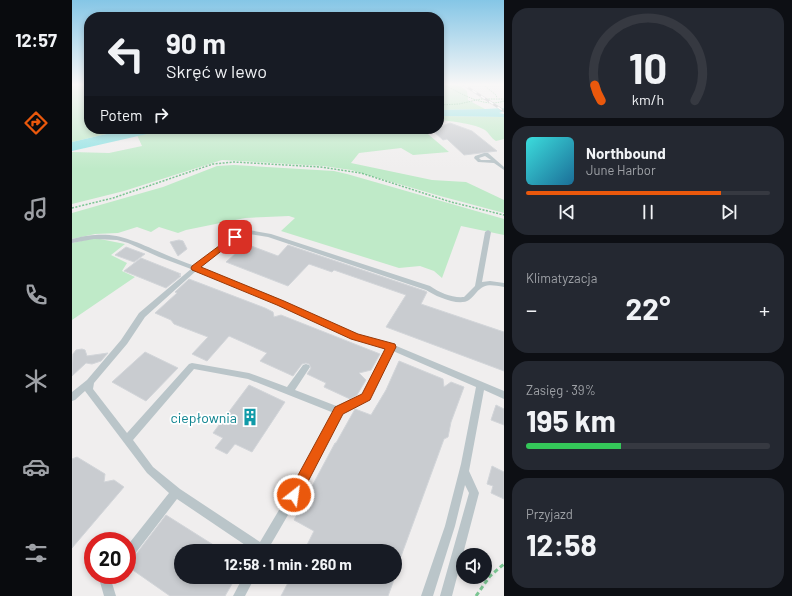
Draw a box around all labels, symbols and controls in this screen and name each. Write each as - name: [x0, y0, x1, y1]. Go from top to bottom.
- text: 90 m: [166, 26, 226, 60]
- icon: left: [100, 28, 152, 80]
- text: 12:57: [15, 29, 57, 51]
- text: 10: [629, 42, 667, 92]
- text: Skręć w lewo: [166, 60, 267, 82]
- text: km/h: [632, 90, 664, 107]
- icon: right: [150, 104, 172, 126]
- text: Potem: [100, 106, 142, 124]
- icon: directions: [22, 109, 50, 137]
- text: Northbound: [586, 144, 666, 162]
- text: June Harbor: [586, 162, 656, 178]
- icon: music: [22, 195, 50, 223]
- icon: previous: [556, 201, 578, 223]
- icon: pause: [637, 201, 659, 223]
- icon: next: [718, 201, 740, 223]
- pin: [218, 220, 252, 254]
- icon: arrive: [224, 226, 246, 248]
- text: Klimatyzacja: [526, 270, 597, 286]
- icon: phone: [22, 281, 50, 309]
- text: 22°: [626, 290, 670, 326]
- text: −: [526, 296, 537, 322]
- text: +: [759, 296, 770, 322]
- icon: climate: [22, 367, 50, 395]
- text: Zasięg · 39%: [526, 382, 596, 398]
- text: 195 km: [526, 402, 616, 438]
- building icon: ciepłownia: [240, 407, 260, 427]
- place label: ciepłownia: [170, 409, 237, 426]
- icon: car: [22, 453, 50, 481]
- position arrow: [273, 474, 315, 516]
- text: Przyjazd: [526, 506, 573, 522]
- text: 12:58: [526, 526, 597, 562]
- speed limit sign: 20: [84, 532, 136, 584]
- icon: filters: [22, 539, 50, 567]
- map controls: [456, 548, 492, 584]
- button: sound: [456, 548, 492, 584]
- text: 12:58 · 1 min · 260 m: [224, 555, 352, 573]

